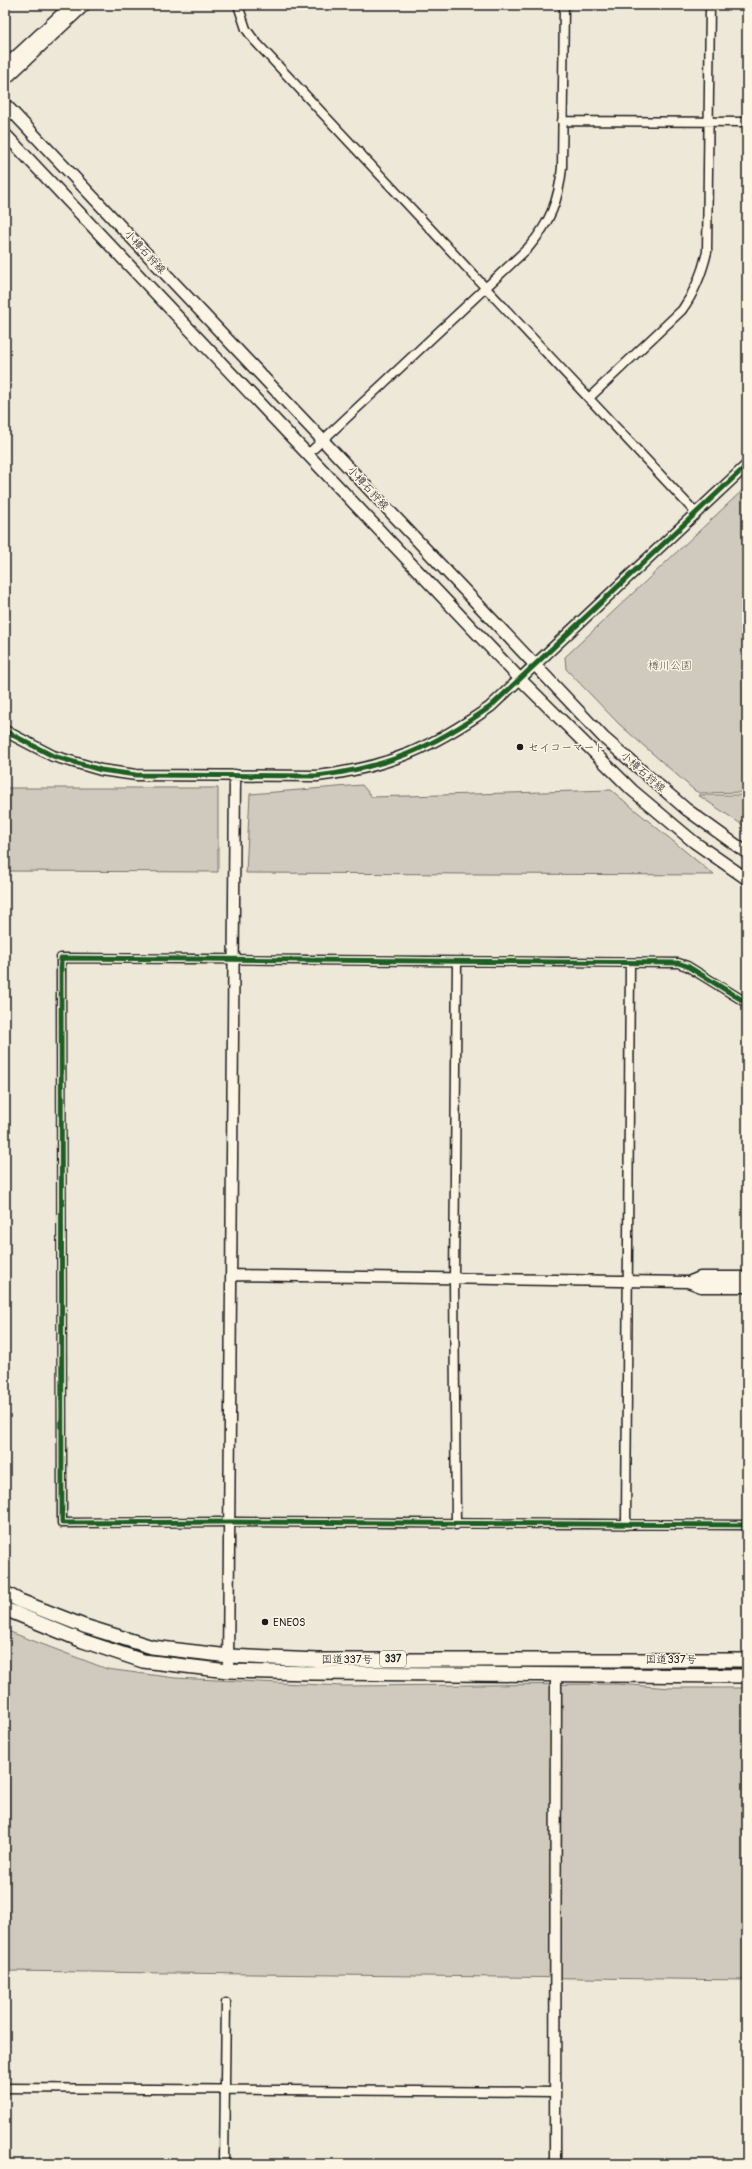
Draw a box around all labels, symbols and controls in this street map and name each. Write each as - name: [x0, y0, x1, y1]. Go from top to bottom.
- street label: 小樽石狩線: [121, 227, 169, 277]
- street label: 小樽石狩線: [344, 463, 392, 513]
- park label: 樽川公園: [648, 659, 692, 672]
- place label: セイコーマート: [528, 741, 605, 754]
- marker: セイコーマート: [515, 742, 525, 752]
- street label: 小樽石狩線: [618, 749, 668, 795]
- place label: ENEOS: [273, 1616, 306, 1629]
- marker: ENEOS: [260, 1617, 270, 1627]
- road number: 337: [380, 1651, 406, 1667]
- street label: 国道337号: [321, 1653, 373, 1666]
- street label: 国道337号: [645, 1653, 697, 1666]

